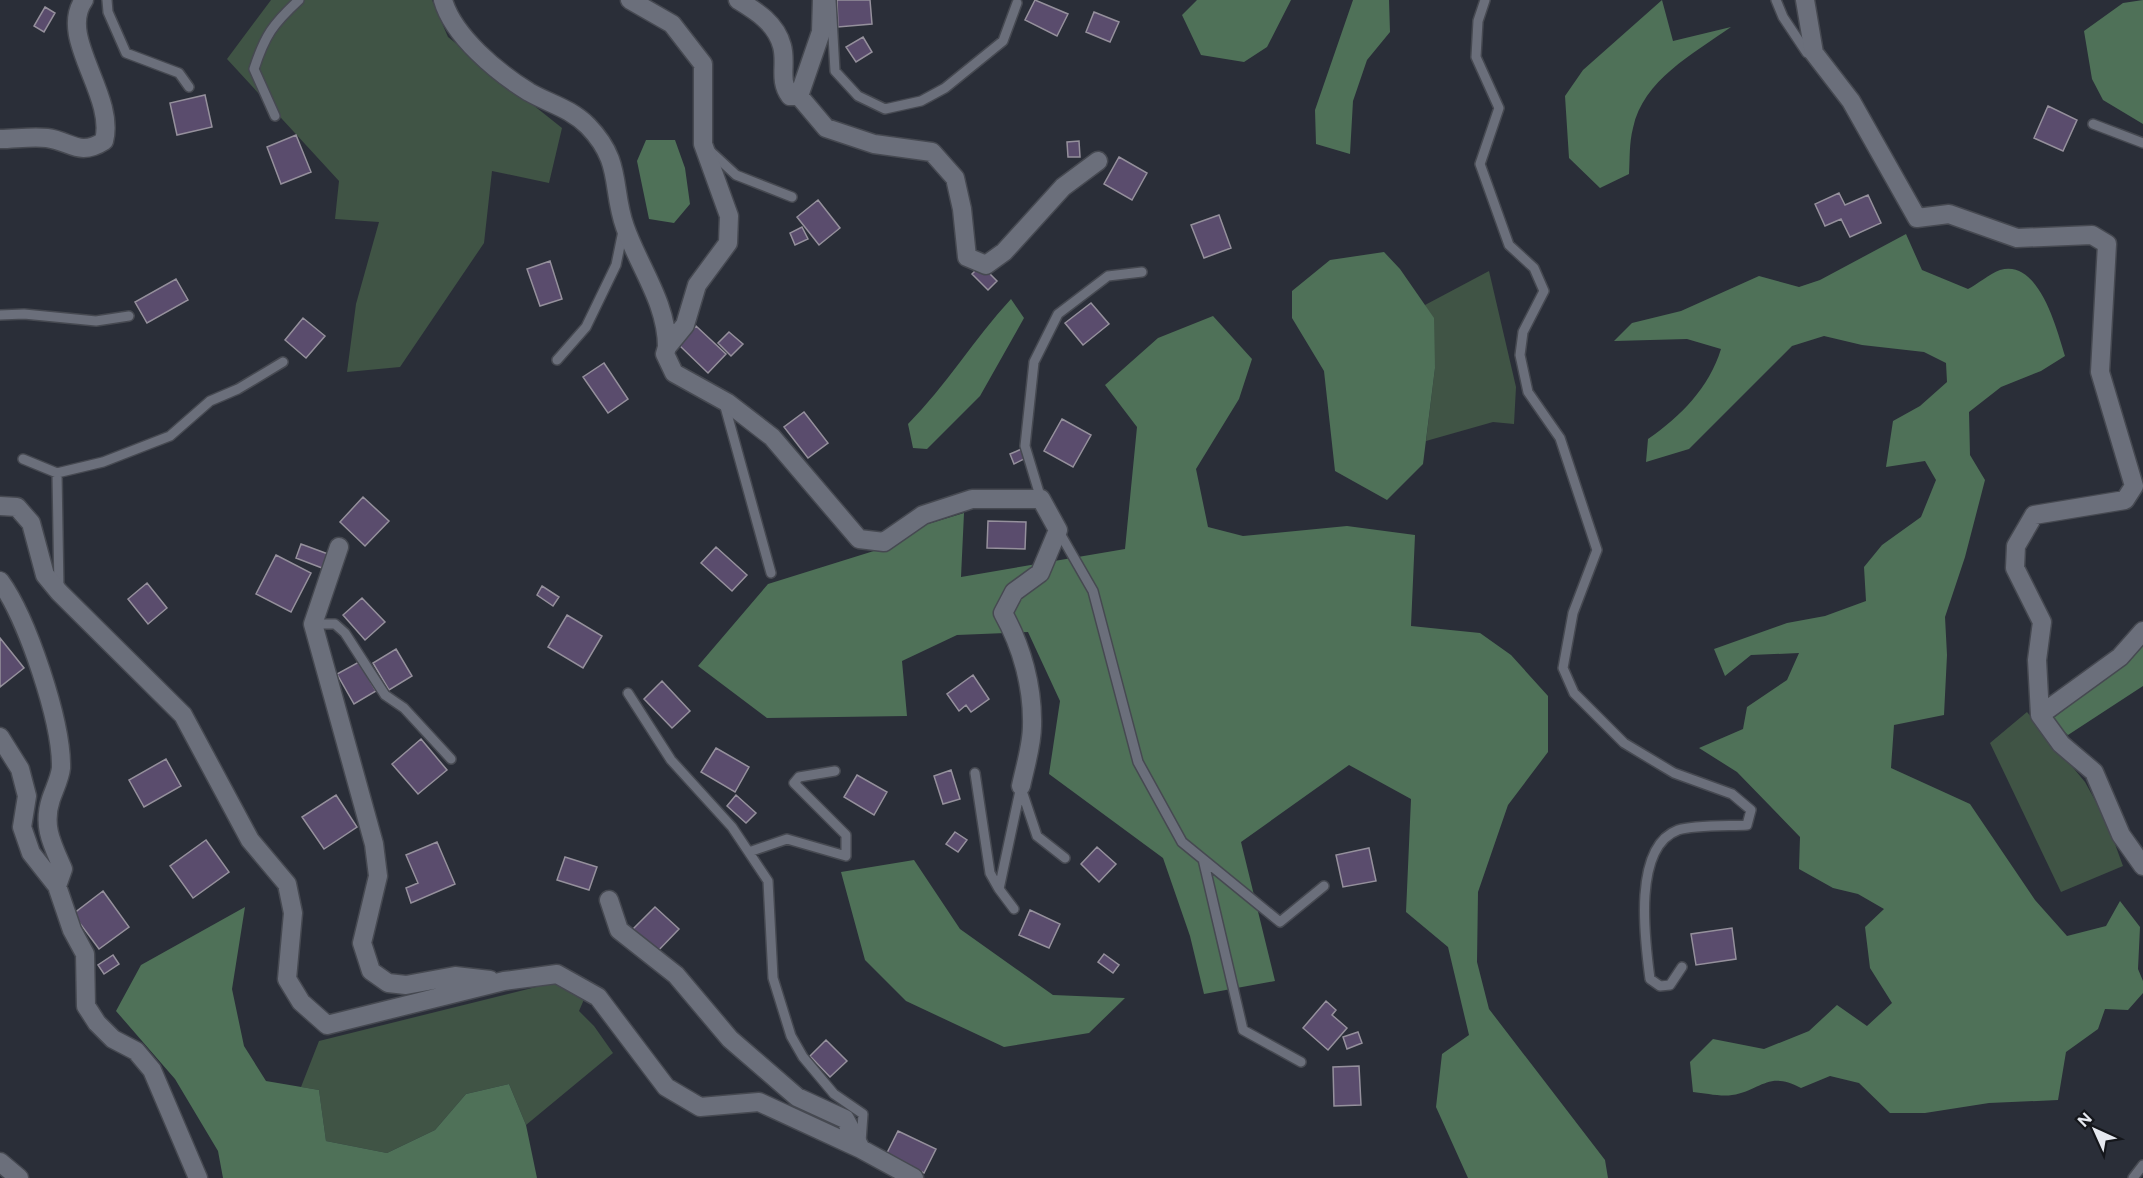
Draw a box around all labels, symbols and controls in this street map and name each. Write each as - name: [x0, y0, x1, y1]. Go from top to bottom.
- north arrow: [2065, 1100, 2125, 1160]
- text: N: [2074, 1109, 2096, 1131]

